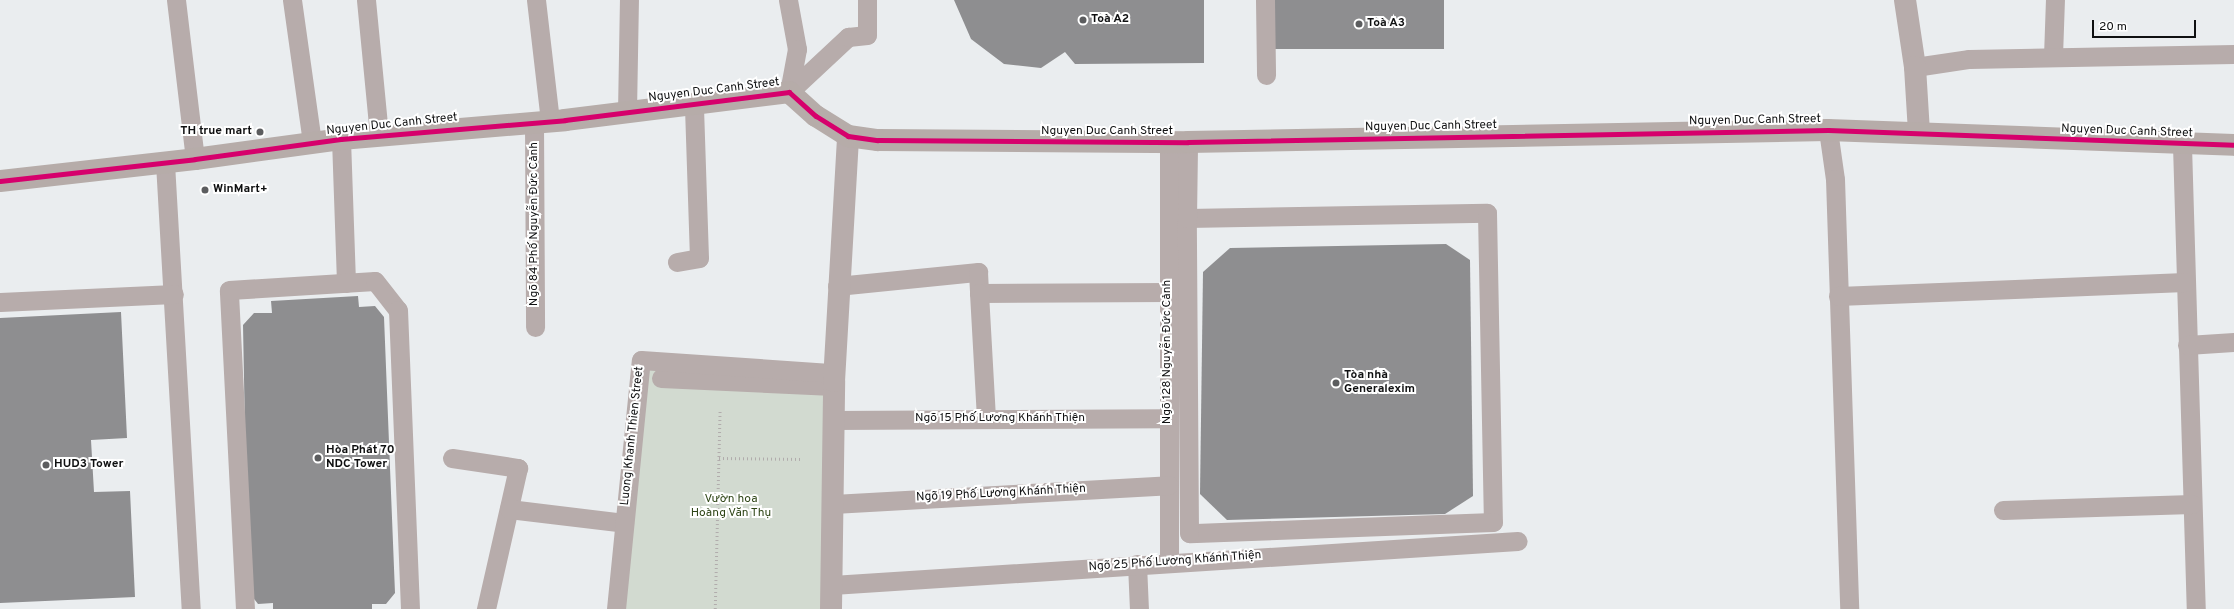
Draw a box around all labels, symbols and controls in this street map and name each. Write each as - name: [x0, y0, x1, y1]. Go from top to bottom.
- scale bar: [2094, 12, 2198, 38]
- place label: Toà A2: [1091, 13, 1130, 27]
- marker: Toà A2: [1078, 15, 1088, 25]
- place label: Toà A3: [1367, 17, 1405, 31]
- marker: Toà A3: [1354, 19, 1364, 29]
- text: 20 m: [2099, 19, 2127, 35]
- street label: Nguyen Duc Canh Street: [648, 76, 780, 106]
- street label: Nguyen Duc Canh Street: [326, 111, 458, 139]
- street label: Nguyen Duc Canh Street: [1689, 113, 1821, 129]
- street label: Nguyen Duc Canh Street: [1365, 119, 1497, 135]
- street label: Nguyen Duc Canh Street: [2061, 123, 2193, 141]
- place label: TH true mart: [180, 125, 252, 139]
- street label: Nguyen Duc Canh Street: [1041, 125, 1173, 139]
- marker: TH true mart: [255, 127, 265, 137]
- street label: Ngõ 84 Phố Nguyễn Đức Cảnh: [528, 142, 542, 306]
- place label: WinMart+: [213, 183, 268, 197]
- marker: WinMart+: [200, 185, 210, 195]
- street label: Ngõ 128 Nguyễn Đức Cảnh: [1161, 280, 1175, 424]
- street label: Luong Khanh Thien Street: [619, 366, 647, 506]
- place label: Tòa nhà Generalexim: [1344, 369, 1415, 397]
- marker: Tòa nhà Generalexim: [1331, 378, 1341, 388]
- street label: Ngõ 15 Phố Lương Khánh Thiện: [915, 412, 1085, 426]
- place label: Hòa Phát 70 NDC Tower: [326, 444, 395, 472]
- marker: Hòa Phát 70 NDC Tower: [313, 453, 323, 463]
- place label: HUD3 Tower: [54, 458, 123, 472]
- marker: HUD3 Tower: [41, 460, 51, 470]
- street label: Ngõ 19 Phố Lương Khánh Thiện: [916, 482, 1086, 506]
- park label: Vườn hoa Hoàng Văn Thụ: [690, 493, 772, 521]
- street label: Ngõ 25 Phố Lương Khánh Thiện: [1088, 549, 1262, 575]

